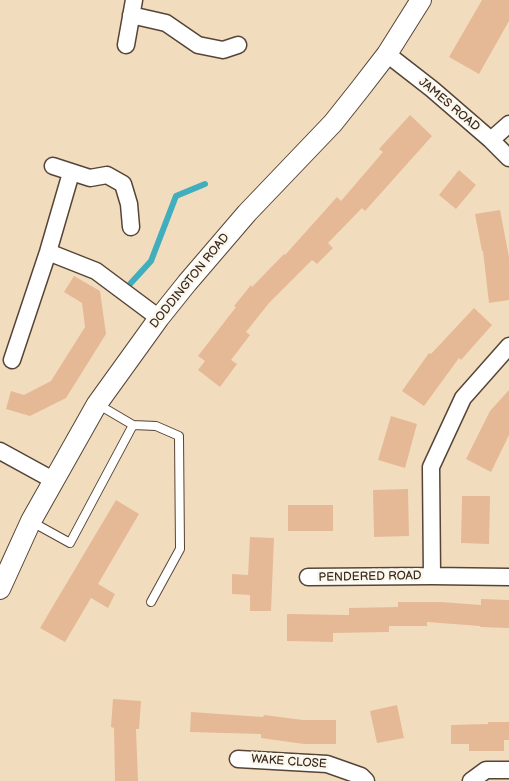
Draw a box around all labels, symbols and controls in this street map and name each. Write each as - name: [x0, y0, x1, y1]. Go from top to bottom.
- street label: JAMES ROAD: [416, 75, 482, 135]
- street label: DODDINGTON ROAD: [147, 231, 233, 331]
- street label: PENDERED ROAD: [318, 569, 422, 585]
- street label: WAKE CLOSE: [251, 752, 327, 772]

